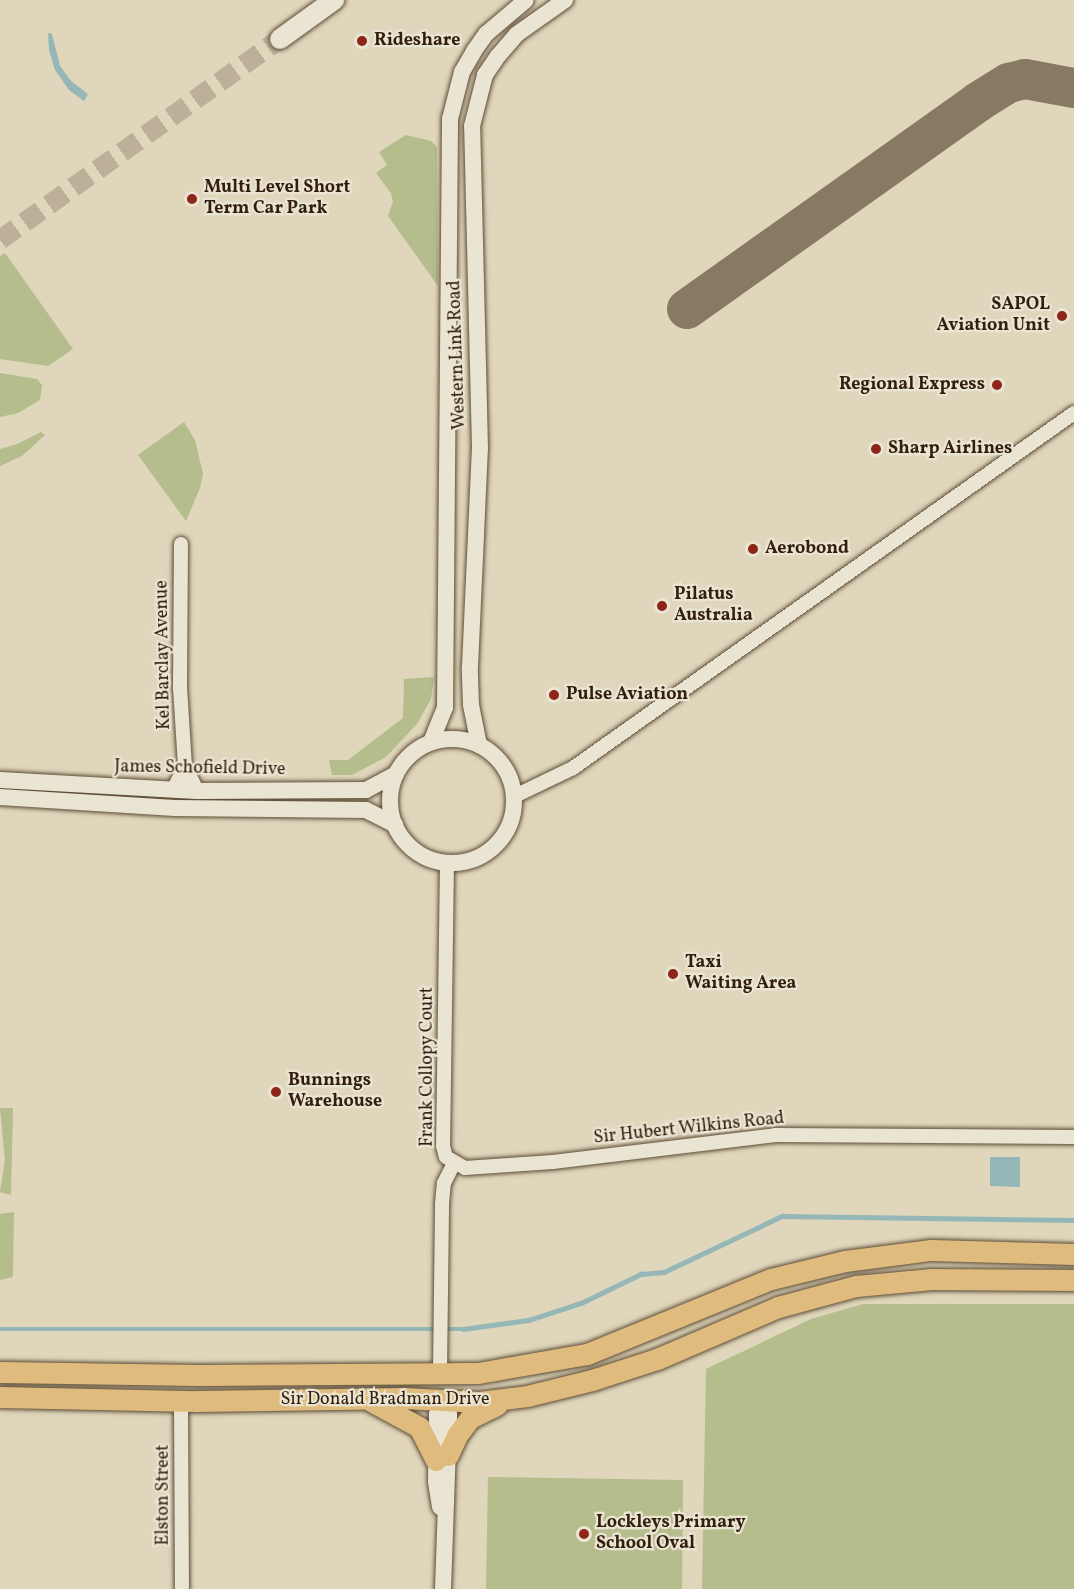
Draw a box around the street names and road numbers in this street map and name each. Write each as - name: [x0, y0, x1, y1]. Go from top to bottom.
- street label: Western Link Road: [445, 280, 471, 430]
- street label: Kel Barclay Avenue: [152, 580, 176, 730]
- street label: James Schofield Drive: [114, 757, 286, 781]
- street label: Frank Collopy Court: [417, 987, 439, 1147]
- street label: Sir Hubert Wilkins Road: [592, 1108, 786, 1150]
- street label: Sir Donald Bradman Drive: [280, 1389, 490, 1411]
- street label: Elston Street: [153, 1444, 175, 1546]

